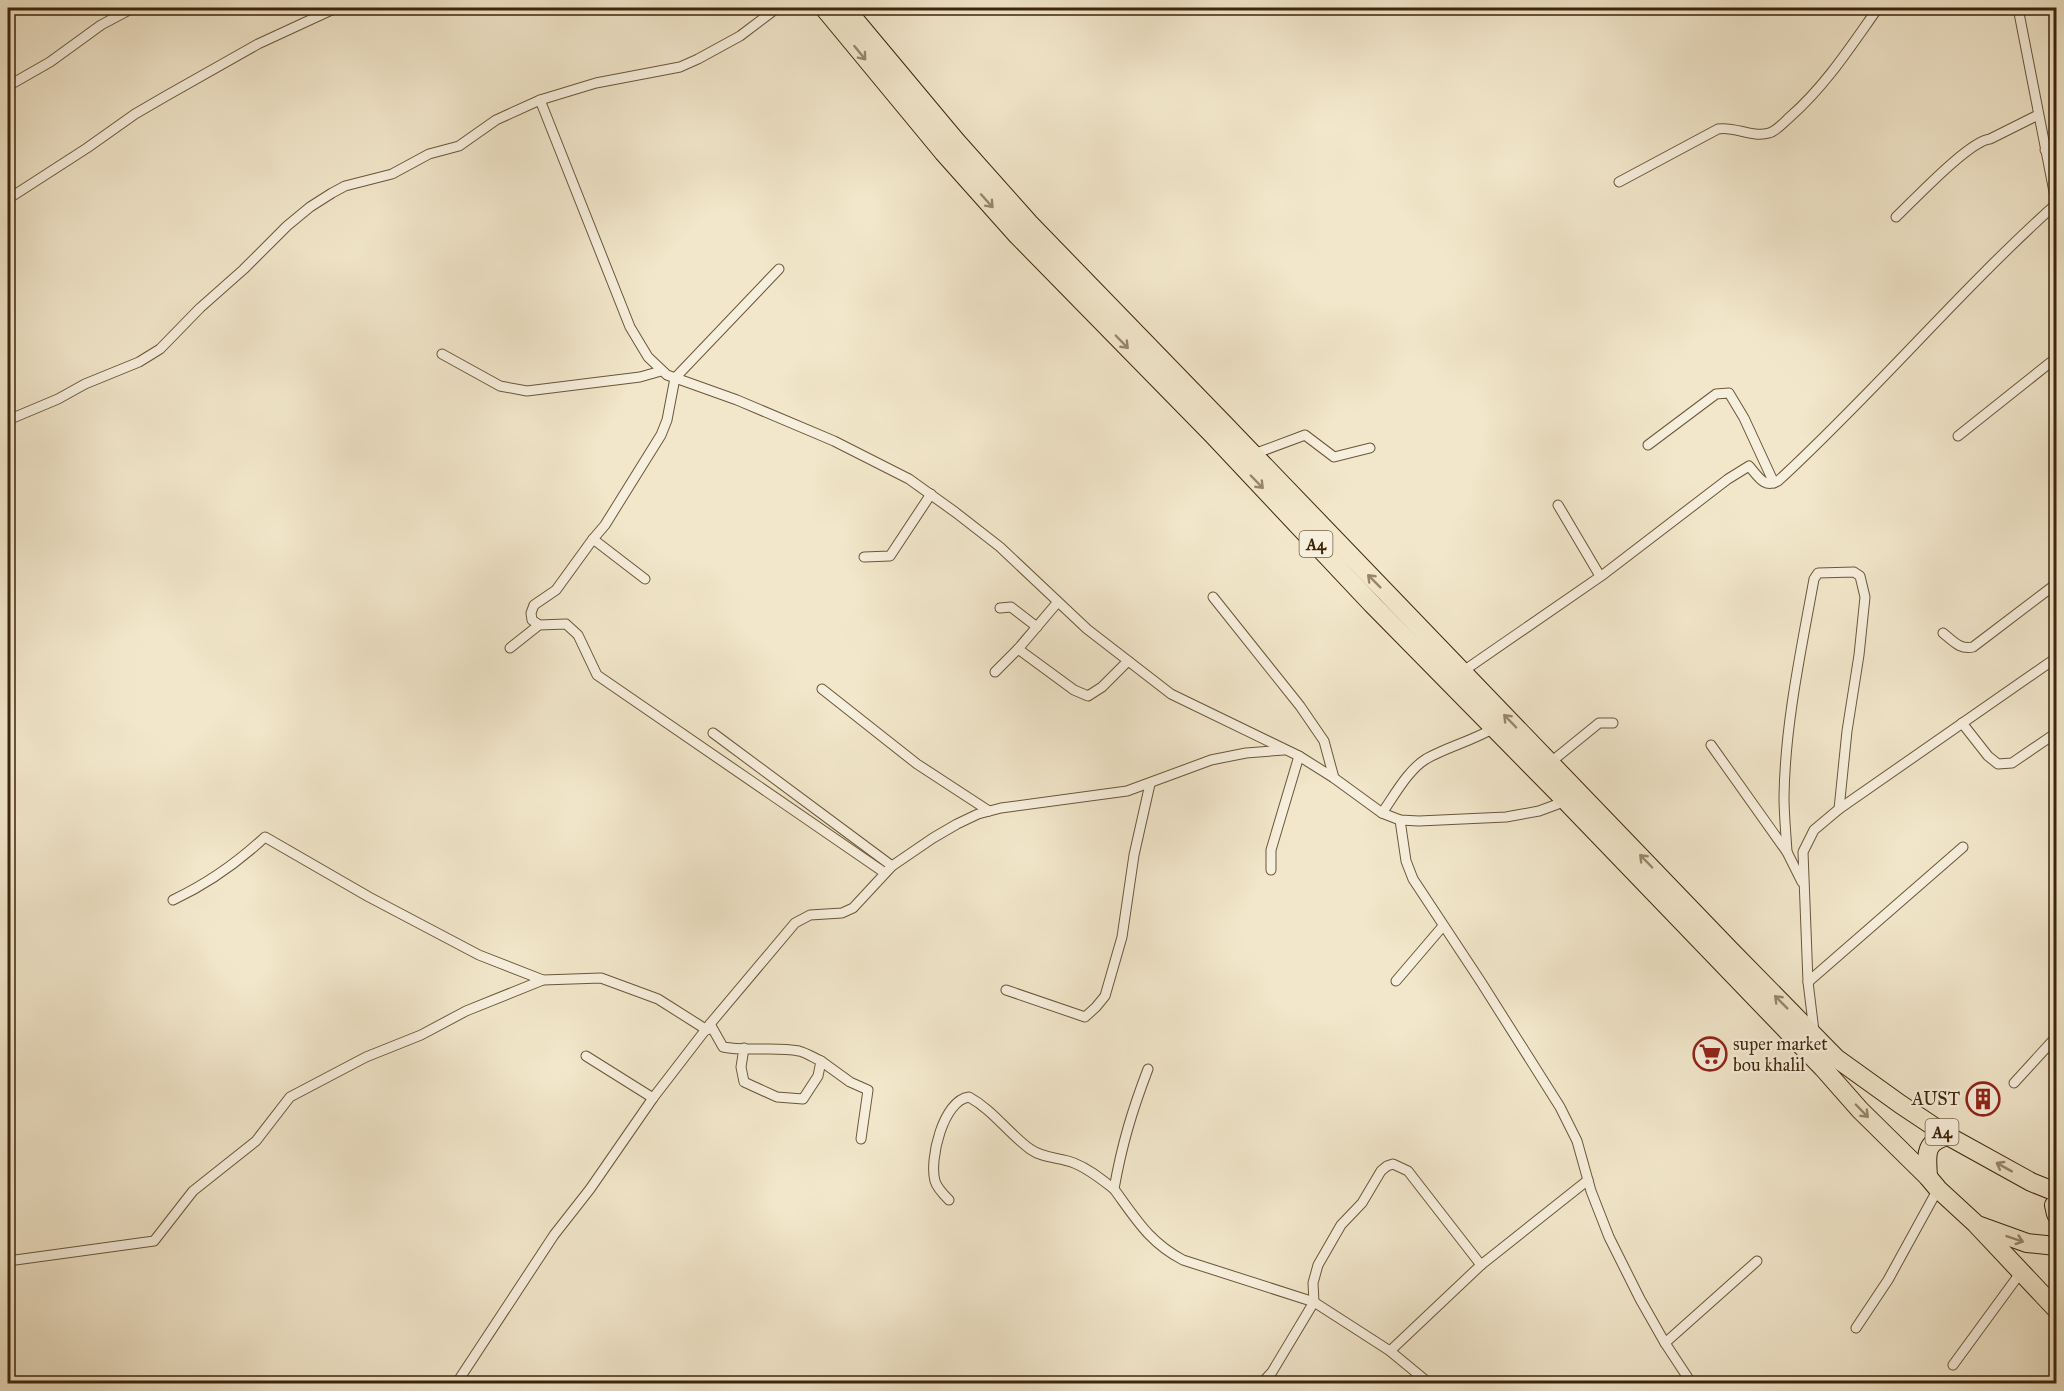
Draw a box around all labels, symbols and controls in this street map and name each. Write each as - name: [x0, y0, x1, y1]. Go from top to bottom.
- one-way arrow: [854, 45, 867, 61]
- one-way arrow: [980, 193, 994, 208]
- one-way arrow: [1115, 334, 1129, 349]
- one-way arrow: [1250, 475, 1265, 490]
- road number: A4: [1300, 531, 1332, 557]
- one-way arrow: [1367, 573, 1382, 588]
- one-way arrow: [1503, 713, 1517, 728]
- one-way arrow: [1639, 854, 1653, 869]
- one-way arrow: [1773, 994, 1788, 1009]
- place label: super market bou khalil: [1733, 1033, 1828, 1076]
- supermarket icon: super market bou khalil: [1692, 1036, 1728, 1072]
- building icon: AUST: [1965, 1081, 2001, 1117]
- place label: AUST: [1911, 1088, 1960, 1110]
- one-way arrow: [1855, 1103, 1869, 1118]
- road number: A4: [1926, 1119, 1958, 1145]
- one-way arrow: [1996, 1161, 2013, 1173]
- one-way arrow: [2005, 1234, 2024, 1245]

